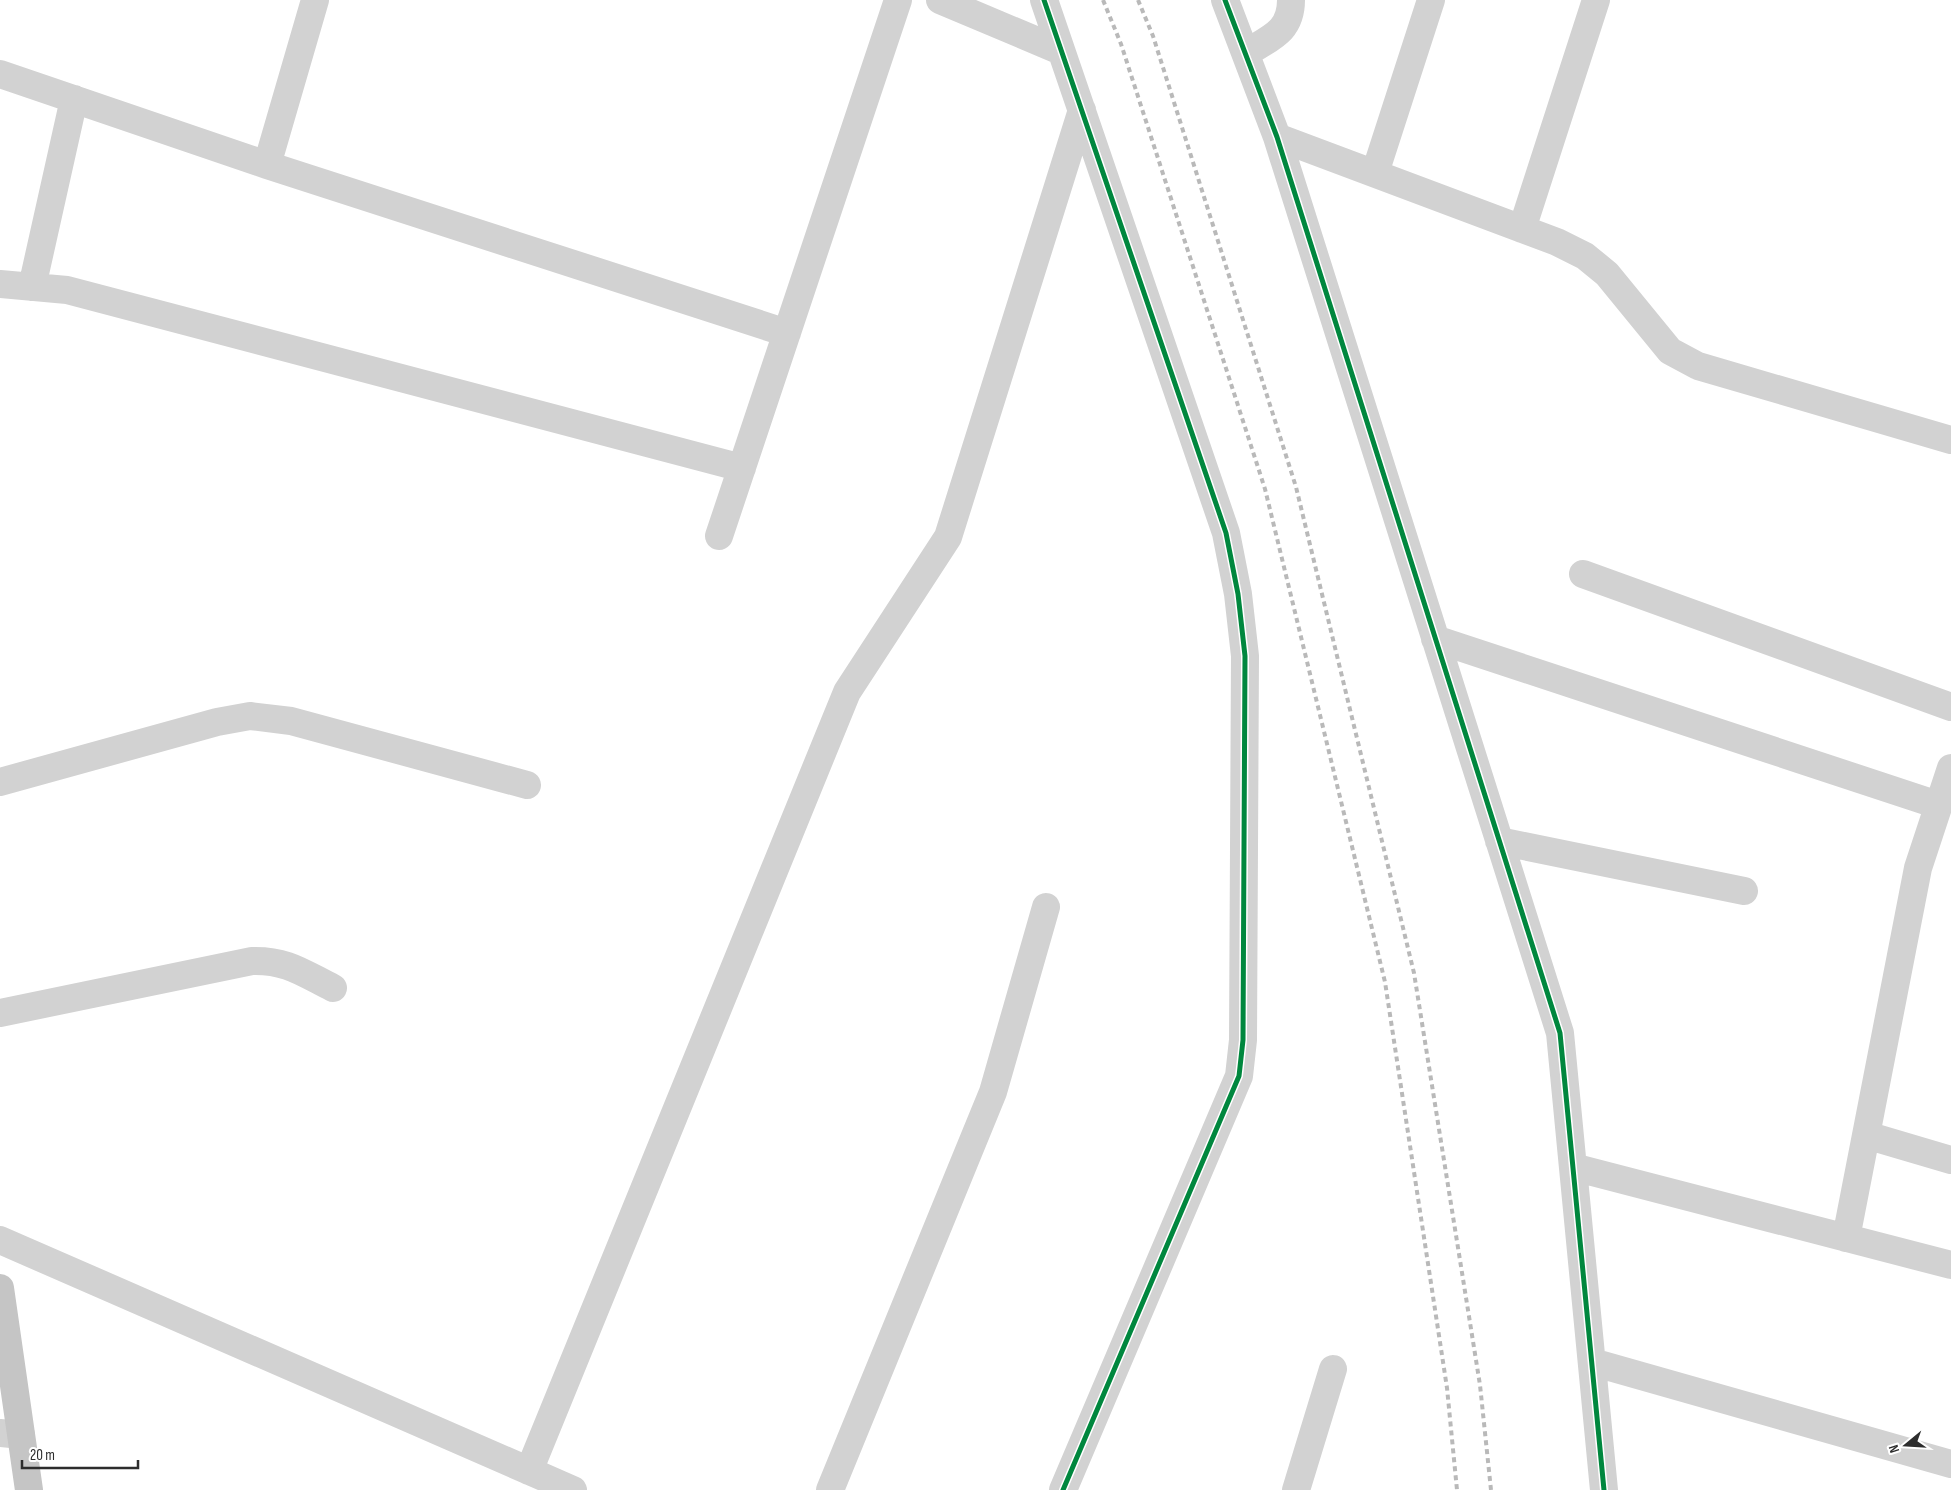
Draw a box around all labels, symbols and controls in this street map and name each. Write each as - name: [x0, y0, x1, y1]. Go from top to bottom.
- north arrow: [1881, 1420, 1931, 1470]
- scale bar: [22, 1438, 139, 1470]
- text: N: [1885, 1443, 1903, 1455]
- text: 20 m: [30, 1446, 55, 1465]

